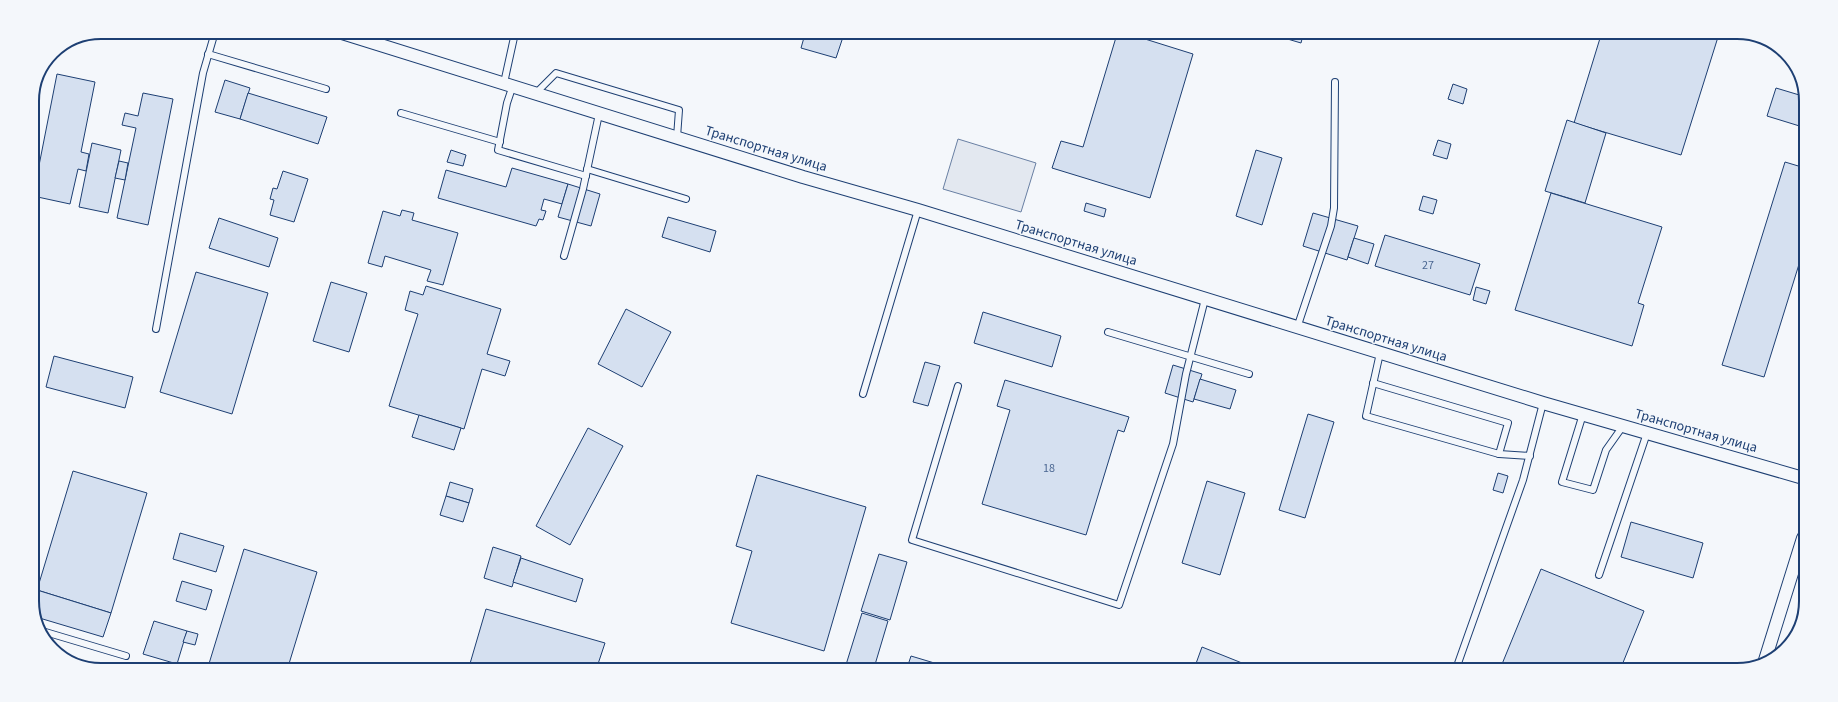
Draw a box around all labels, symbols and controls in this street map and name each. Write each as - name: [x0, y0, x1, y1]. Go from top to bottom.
- street label: Транспортная улица: [703, 121, 829, 177]
- street label: Транспортная улица: [1013, 215, 1139, 271]
- house number: 27: [1422, 257, 1434, 274]
- street label: Транспортная улица: [1323, 311, 1449, 367]
- street label: Транспортная улица: [1632, 404, 1760, 458]
- house number: 18: [1043, 460, 1055, 477]

